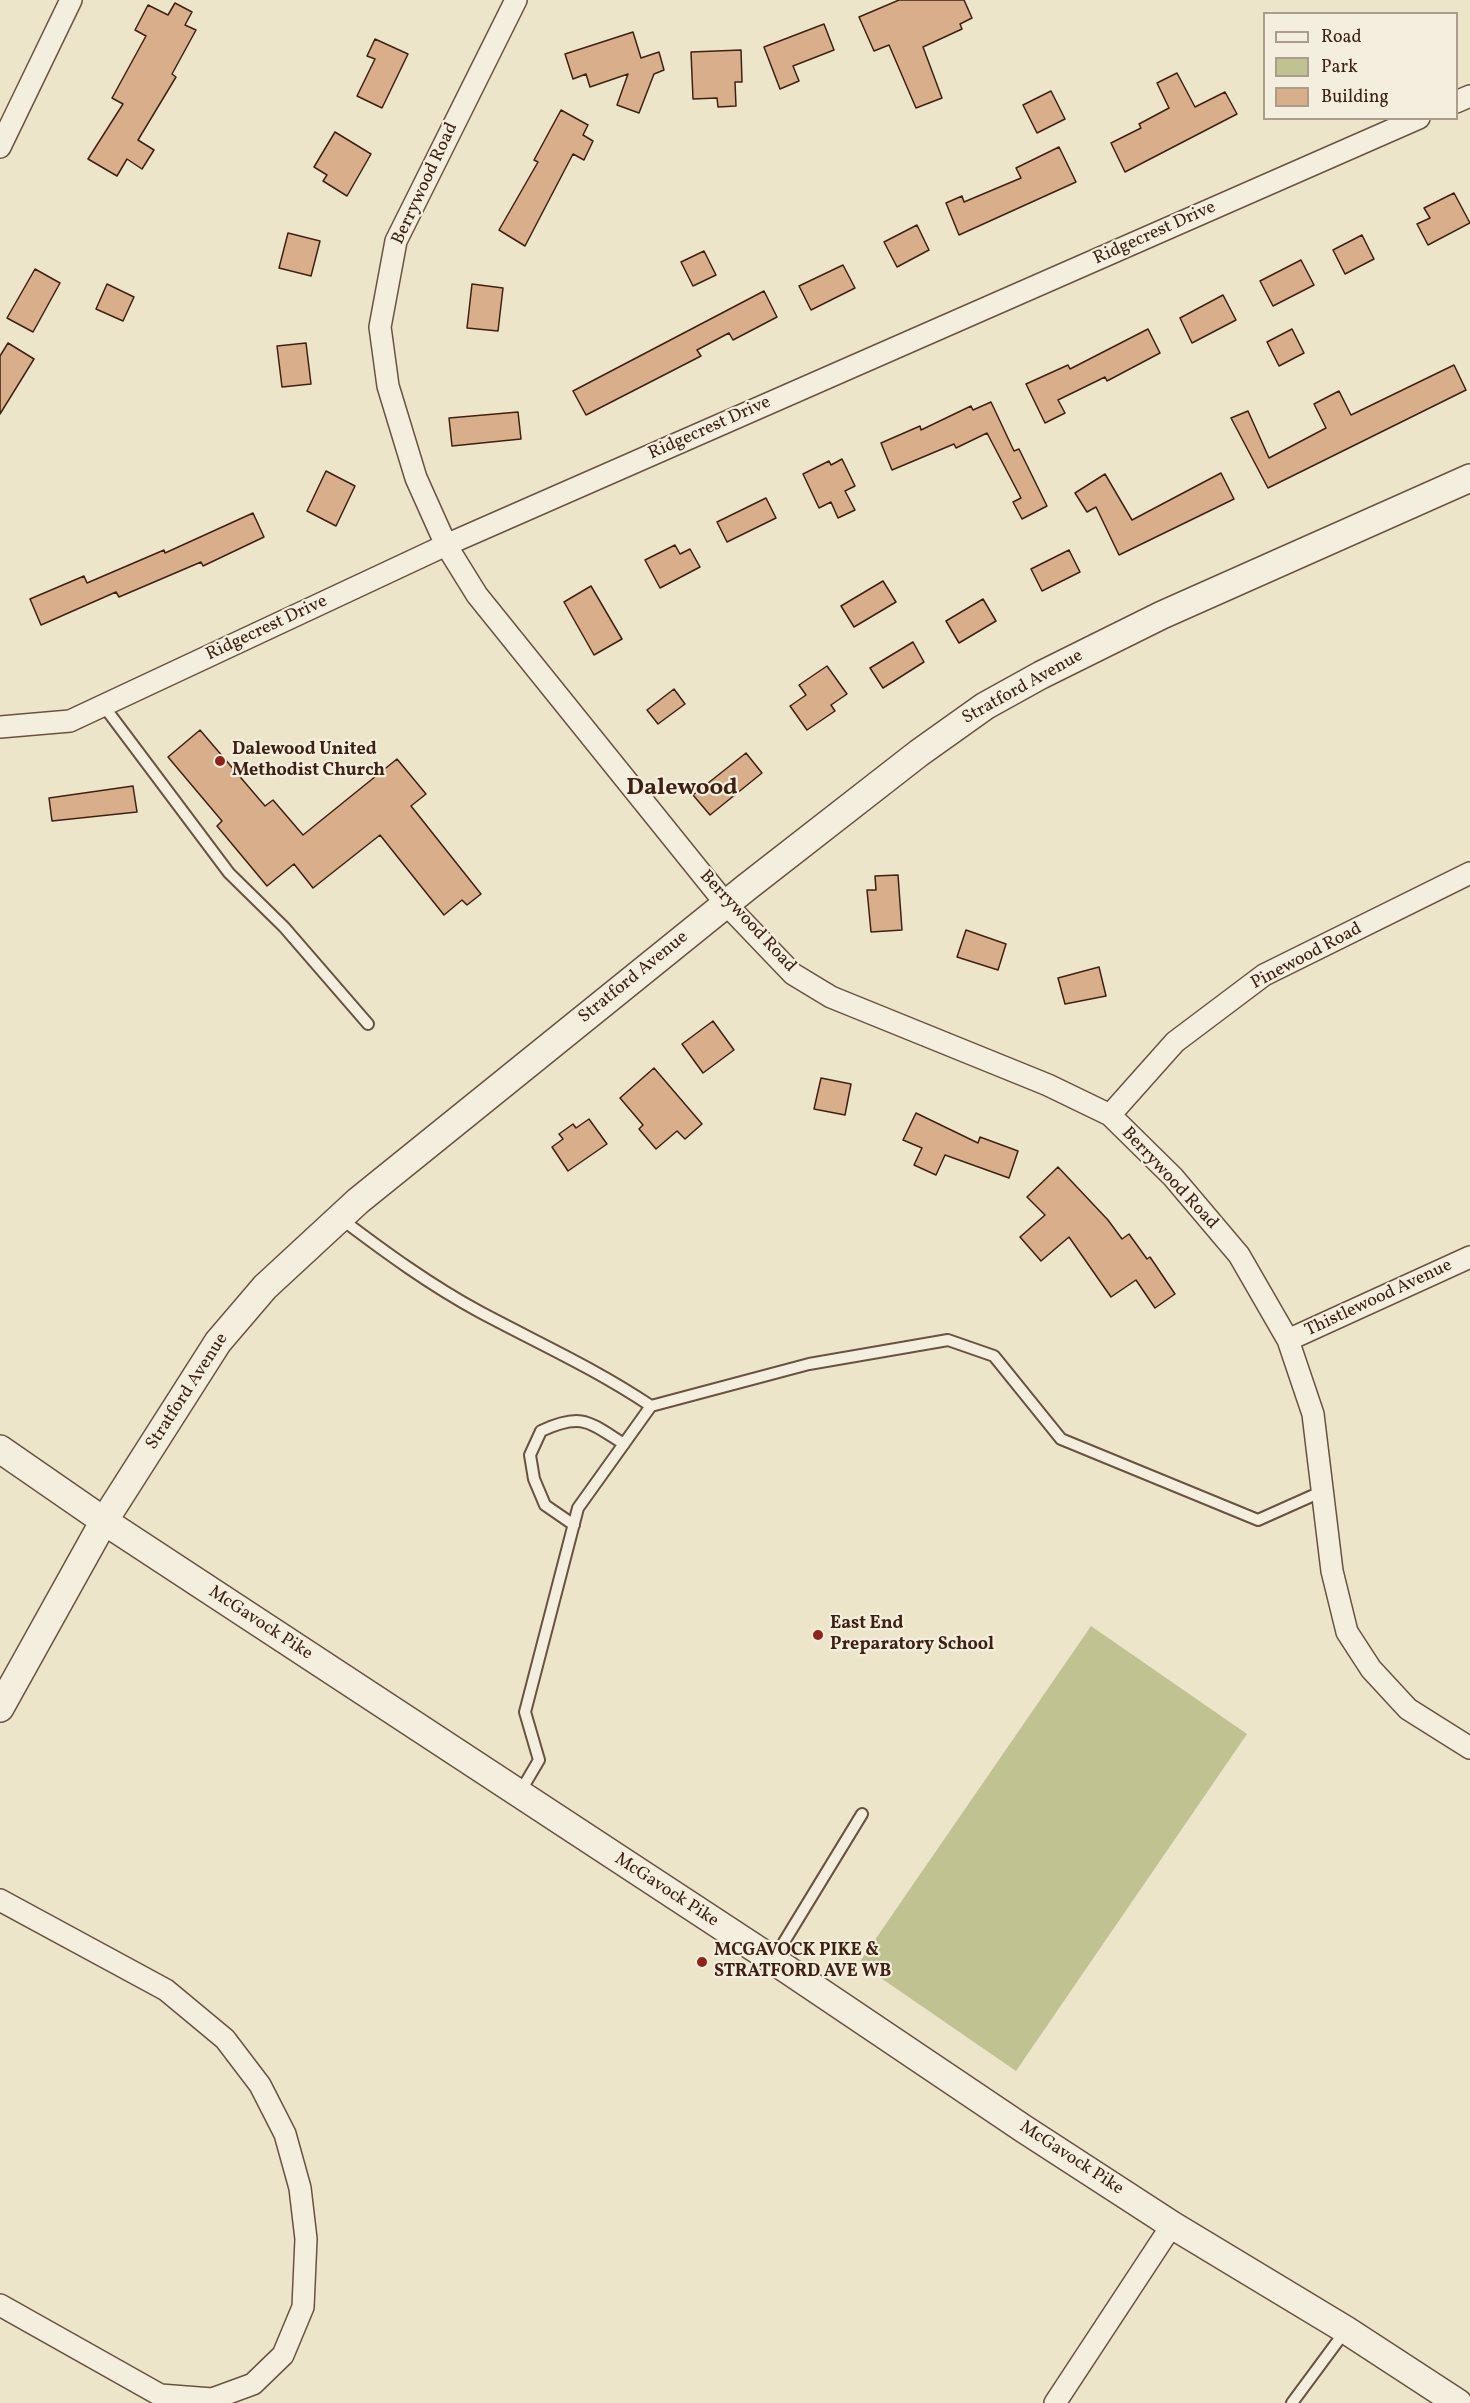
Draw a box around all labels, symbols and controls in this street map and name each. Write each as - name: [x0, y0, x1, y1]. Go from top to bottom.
- legend: [1263, 12, 1458, 120]
- text: Road: [1321, 25, 1362, 50]
- text: Park: [1321, 55, 1358, 80]
- text: Building: [1321, 85, 1389, 110]
- street label: Berrywood Road: [388, 120, 464, 248]
- street label: Ridgecrest Drive: [1091, 197, 1219, 271]
- street label: Ridgecrest Drive: [646, 392, 774, 466]
- street label: Ridgecrest Drive: [203, 591, 331, 667]
- street label: Stratford Avenue: [959, 646, 1087, 730]
- place label: Dalewood United Methodist Church: [232, 740, 385, 783]
- marker: Dalewood United Methodist Church: [213, 754, 227, 768]
- district label: Dalewood: [626, 776, 738, 804]
- street label: Berrywood Road: [694, 866, 800, 978]
- street label: Pinewood Road: [1248, 919, 1366, 995]
- street label: Stratford Avenue: [575, 927, 693, 1029]
- street label: Berrywood Road: [1116, 1123, 1222, 1235]
- street label: Thistlewood Avenue: [1302, 1255, 1456, 1343]
- street label: Stratford Avenue: [142, 1330, 234, 1454]
- street label: McGavock Pike: [204, 1582, 316, 1666]
- place label: East End Preparatory School: [830, 1614, 994, 1656]
- marker: East End Preparatory School: [811, 1628, 825, 1642]
- street label: McGavock Pike: [610, 1849, 722, 1933]
- place label: MCGAVOCK PIKE & STRATFORD AVE WB: [714, 1941, 891, 1984]
- marker: MCGAVOCK PIKE & STRATFORD AVE WB: [695, 1955, 709, 1969]
- street label: McGavock Pike: [1015, 2117, 1127, 2201]

